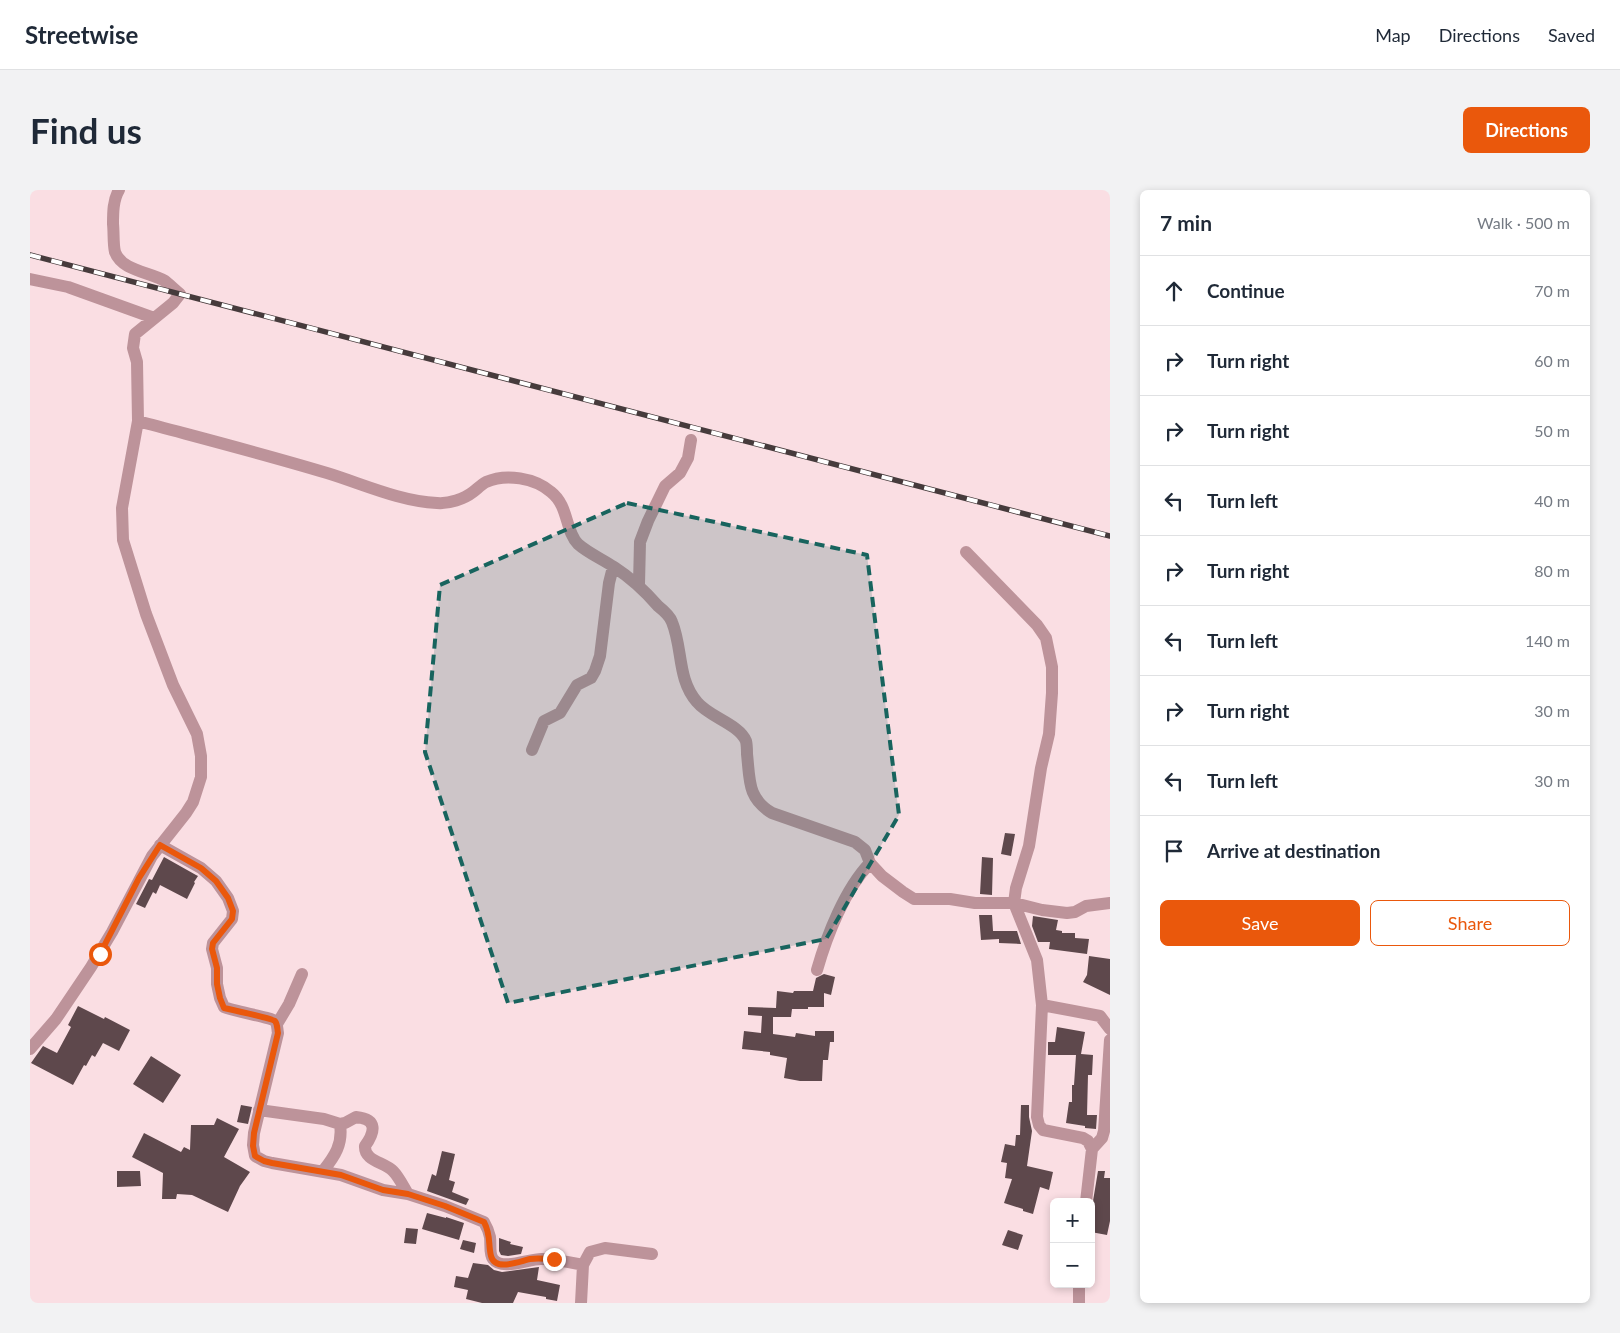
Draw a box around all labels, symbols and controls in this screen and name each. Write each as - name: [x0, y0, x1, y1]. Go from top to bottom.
- text: Streetwise: [25, 20, 138, 49]
- text: Map: [1375, 24, 1411, 46]
- text: Directions: [1439, 24, 1520, 46]
- text: Saved: [1548, 24, 1595, 46]
- button: Directions: [1463, 107, 1590, 153]
- text: Find us: [30, 109, 142, 151]
- text: 7 min: [1160, 210, 1212, 235]
- text: Walk · 500 m: [1477, 213, 1570, 232]
- icon: ahead: [1160, 277, 1188, 305]
- text: Continue: [1207, 279, 1285, 302]
- text: 70 m: [1534, 281, 1570, 300]
- icon: right: [1160, 347, 1188, 375]
- text: Turn right: [1207, 349, 1289, 372]
- text: 60 m: [1534, 351, 1570, 370]
- icon: right: [1160, 417, 1188, 445]
- text: Turn right: [1207, 419, 1289, 442]
- text: 50 m: [1534, 421, 1570, 440]
- icon: left: [1160, 487, 1188, 515]
- text: Turn left: [1207, 489, 1278, 512]
- text: 40 m: [1534, 491, 1570, 510]
- icon: right: [1160, 557, 1188, 585]
- text: Turn right: [1207, 559, 1289, 582]
- text: 80 m: [1534, 561, 1570, 580]
- icon: left: [1160, 627, 1188, 655]
- text: Turn left: [1207, 629, 1278, 652]
- text: 140 m: [1525, 631, 1570, 650]
- icon: right: [1160, 697, 1188, 725]
- text: Turn right: [1207, 699, 1289, 722]
- text: 30 m: [1534, 701, 1570, 720]
- icon: left: [1160, 767, 1188, 795]
- text: Turn left: [1207, 769, 1278, 792]
- text: 30 m: [1534, 771, 1570, 790]
- icon: arrive: [1160, 837, 1188, 865]
- text: Arrive at destination: [1207, 839, 1380, 862]
- button: Save: [1160, 900, 1360, 946]
- button: Share: [1370, 900, 1570, 946]
- route start: [89, 943, 112, 966]
- map controls: [1050, 1198, 1095, 1288]
- button: +: [1050, 1198, 1095, 1243]
- button: −: [1050, 1243, 1095, 1288]
- route end: [543, 1248, 566, 1271]

